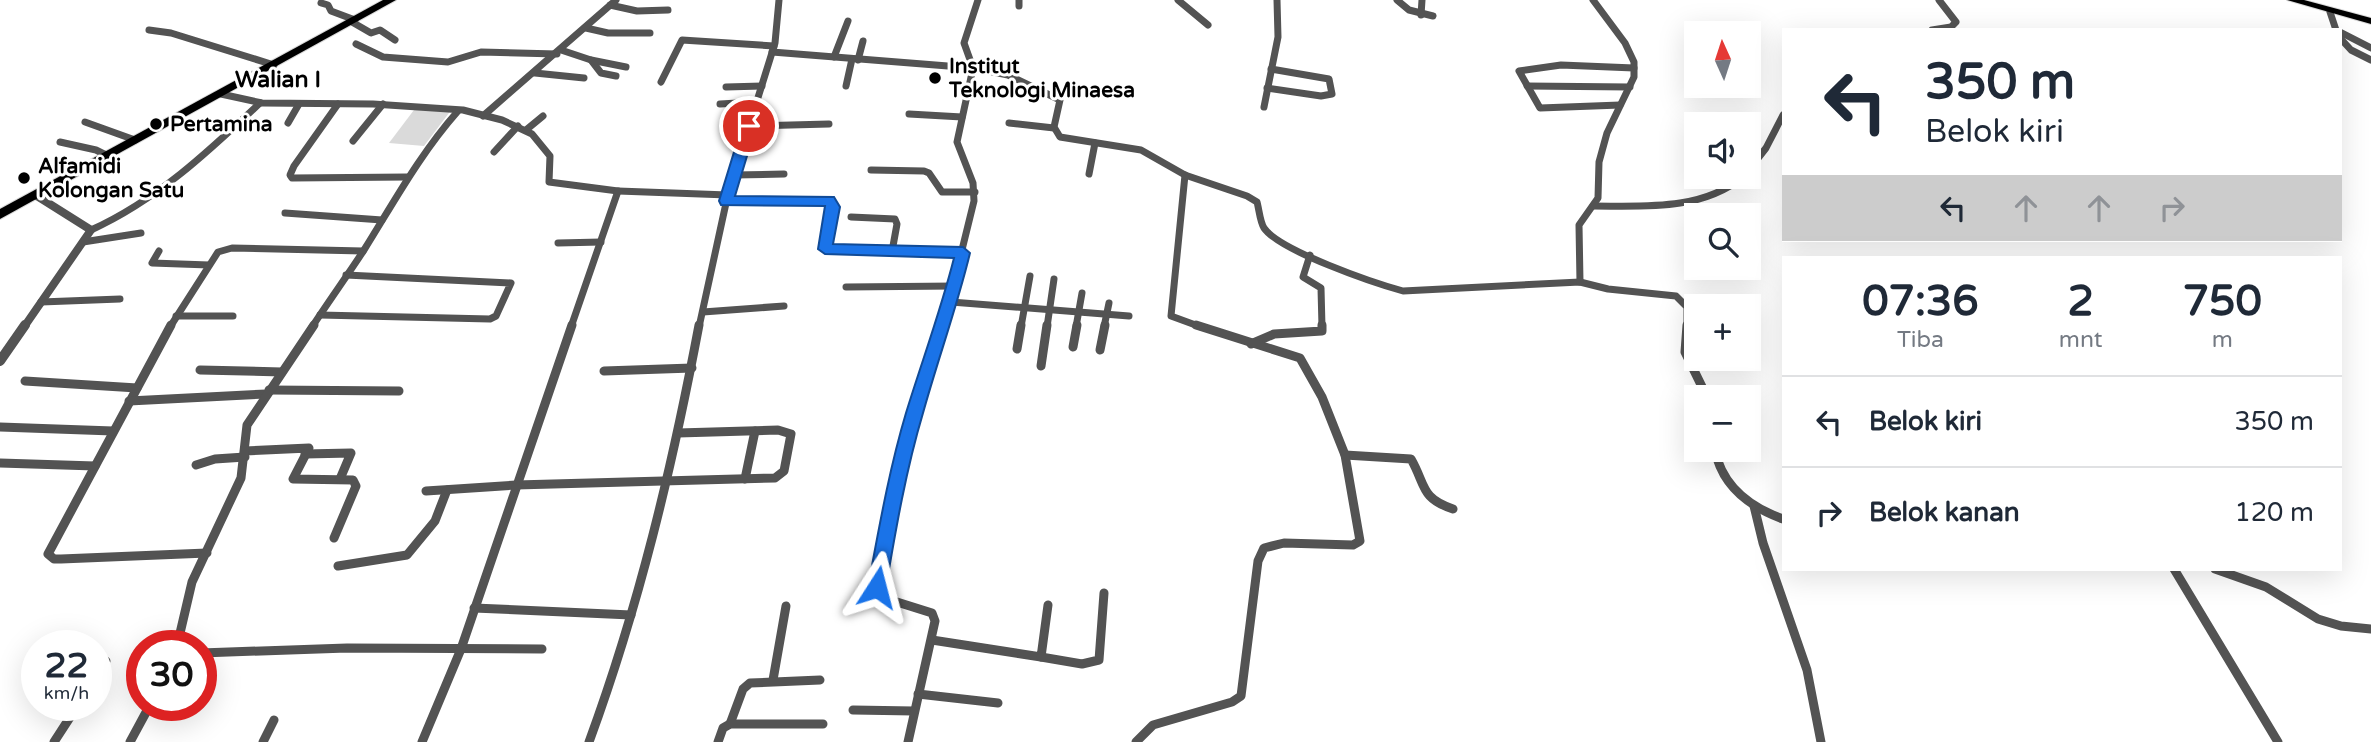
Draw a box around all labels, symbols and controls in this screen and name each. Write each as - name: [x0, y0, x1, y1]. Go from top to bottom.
- north arrow: [1684, 21, 1760, 98]
- map controls: [1684, 21, 1761, 462]
- text: 350 m: [1925, 53, 2075, 112]
- place label: Institut Teknologi Minaesa: [948, 54, 1135, 103]
- icon: left: [1810, 56, 1901, 147]
- district label: Walian I: [235, 66, 321, 94]
- marker: Institut Teknologi Minaesa: [927, 70, 943, 86]
- pin: [719, 96, 779, 156]
- icon: arrive: [730, 107, 768, 145]
- place label: Pertamina: [170, 112, 273, 137]
- button: sound: [1684, 112, 1761, 189]
- text: Belok kiri: [1925, 113, 2064, 151]
- marker: Pertamina: [148, 116, 164, 132]
- place label: Alfamidi Kolongan Satu: [38, 154, 184, 203]
- marker: Alfamidi Kolongan Satu: [16, 170, 32, 186]
- icon: left: [1934, 189, 1972, 227]
- icon: ahead: [2007, 189, 2045, 227]
- icon: ahead: [2080, 189, 2118, 227]
- icon: right: [2153, 189, 2191, 227]
- button: search: [1684, 203, 1761, 280]
- text: 07:36: [1862, 276, 1979, 327]
- text: 2: [2067, 276, 2094, 327]
- text: 750: [2183, 276, 2262, 327]
- button: +: [1684, 294, 1761, 371]
- text: Tiba: [1897, 326, 1944, 354]
- text: mnt: [2059, 326, 2102, 354]
- text: m: [2212, 326, 2233, 354]
- button: −: [1684, 385, 1761, 462]
- icon: left: [1810, 403, 1848, 441]
- text: Belok kiri: [1869, 406, 1982, 437]
- text: 350 m: [2234, 406, 2314, 437]
- icon: right: [1810, 494, 1848, 532]
- text: Belok kanan: [1869, 497, 2020, 528]
- text: 120 m: [2234, 497, 2314, 528]
- position arrow: [840, 550, 914, 624]
- speed limit sign: 30: [126, 630, 217, 721]
- text: 22: [45, 645, 88, 687]
- text: km/h: [44, 682, 89, 704]

